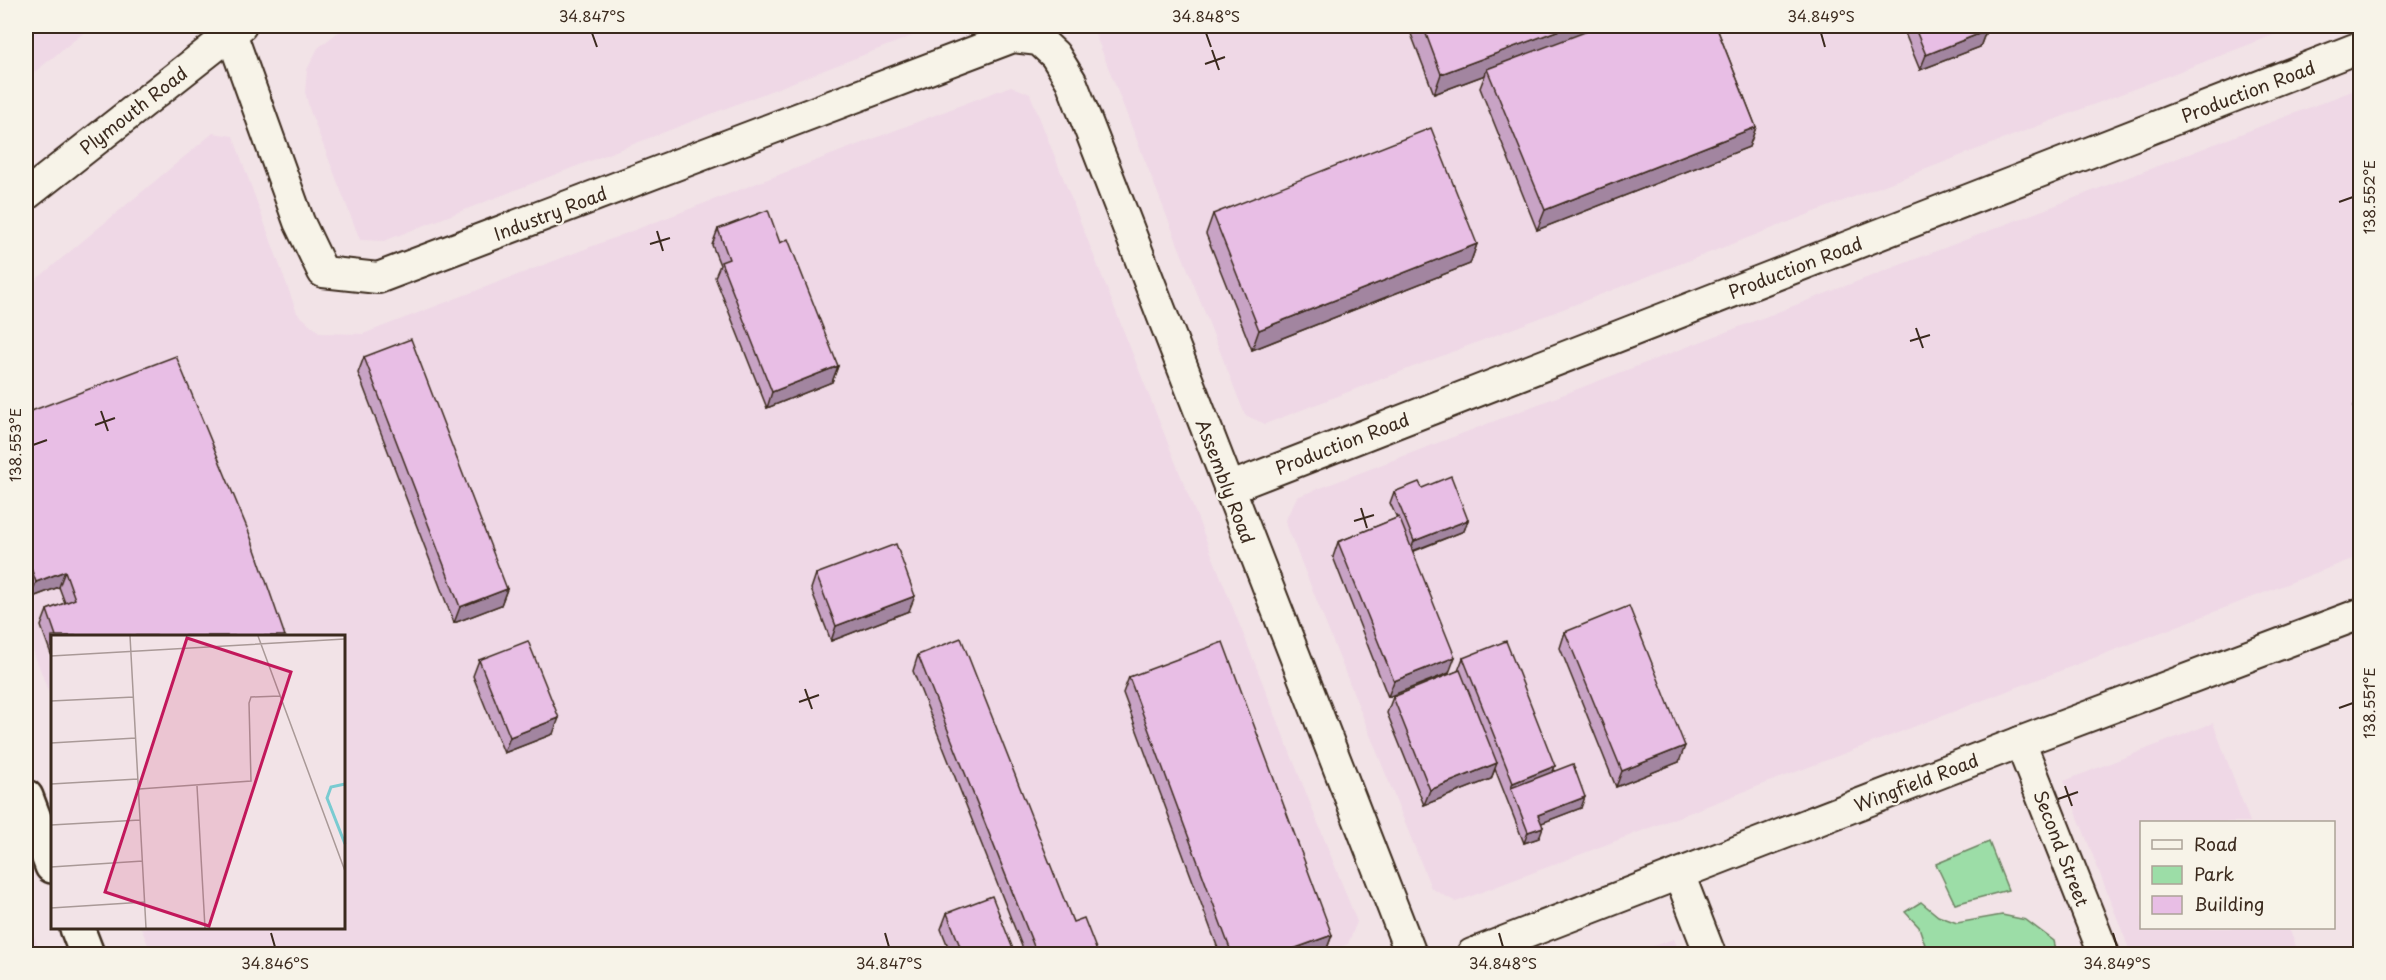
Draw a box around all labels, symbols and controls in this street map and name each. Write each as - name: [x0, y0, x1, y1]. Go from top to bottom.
- text: 34.847°S: [559, 4, 625, 27]
- text: 34.848°S: [1172, 4, 1240, 27]
- text: 34.849°S: [1787, 4, 1855, 27]
- street label: Production Road: [2177, 53, 2319, 129]
- street label: Plymouth Road: [73, 59, 193, 161]
- text: 138.552°E: [2357, 160, 2380, 234]
- street label: Industry Road: [490, 179, 610, 247]
- street label: Production Road: [1724, 229, 1866, 305]
- street label: Production Road: [1271, 405, 1413, 481]
- text: 138.553°E: [3, 408, 26, 482]
- street label: Assembly Road: [1190, 415, 1262, 547]
- inset map: [51, 635, 345, 929]
- text: 138.551°E: [2357, 667, 2380, 739]
- street label: Wingfield Road: [1850, 746, 1982, 818]
- street label: Second Street: [2027, 786, 2097, 910]
- legend: [2140, 821, 2335, 929]
- text: Road: [2194, 830, 2238, 857]
- text: Park: [2194, 860, 2234, 887]
- text: Building: [2194, 890, 2264, 917]
- text: 34.846°S: [241, 951, 309, 974]
- text: 34.847°S: [856, 951, 922, 974]
- text: 34.848°S: [1469, 951, 1537, 974]
- text: 34.849°S: [2083, 951, 2151, 974]

